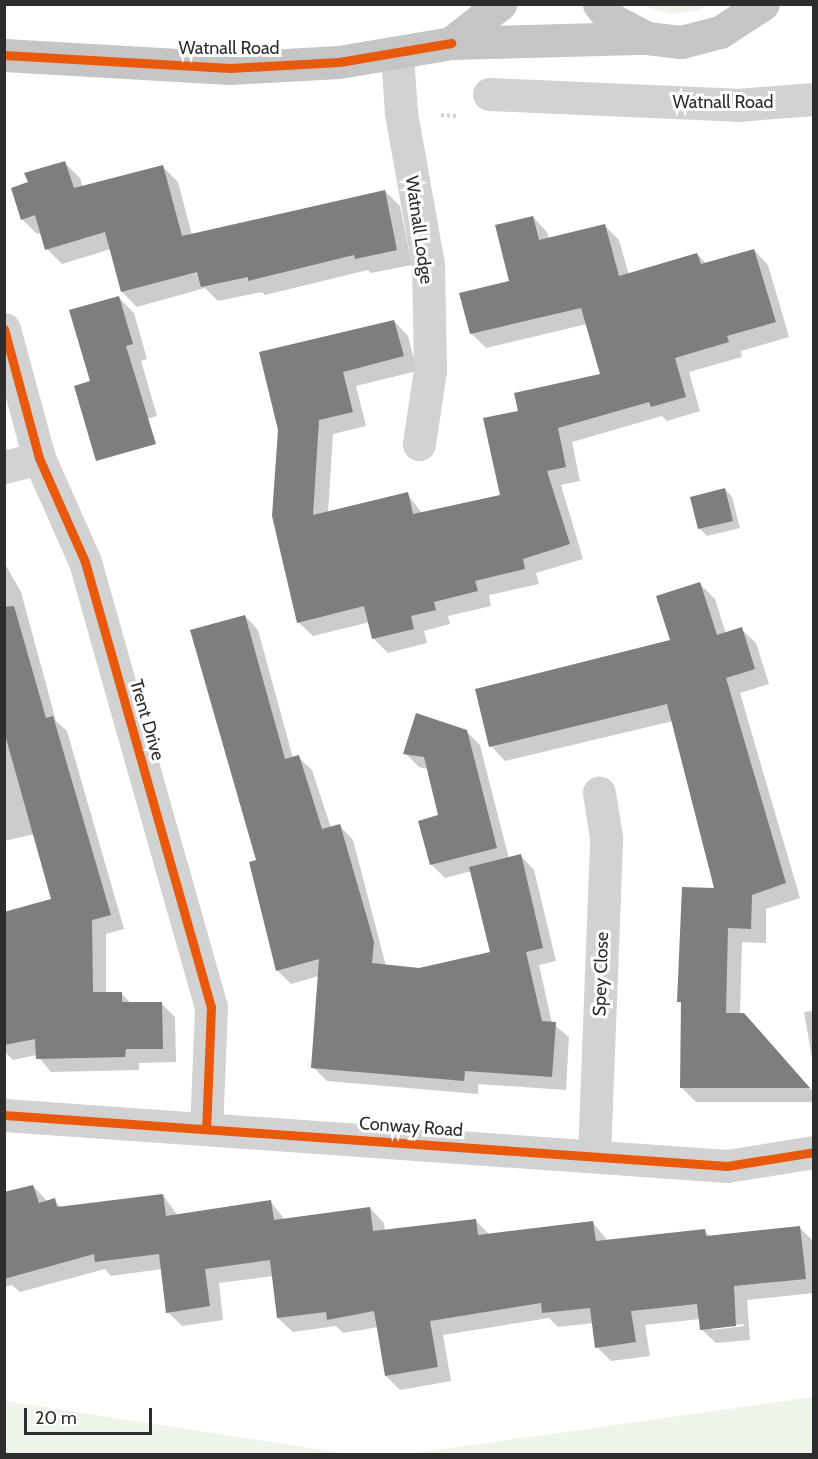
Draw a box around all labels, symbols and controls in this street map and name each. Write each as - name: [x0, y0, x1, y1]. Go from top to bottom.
- street label: Watnall Road: [178, 37, 280, 59]
- street label: Watnall Road: [672, 91, 774, 113]
- street label: Watnall Lodge: [401, 175, 437, 285]
- street label: Trent Drive: [125, 677, 169, 763]
- street label: Spey Close: [589, 931, 613, 1017]
- street label: Conway Road: [358, 1113, 464, 1141]
- scale bar: [27, 1396, 154, 1434]
- text: 20 m: [35, 1407, 77, 1429]

